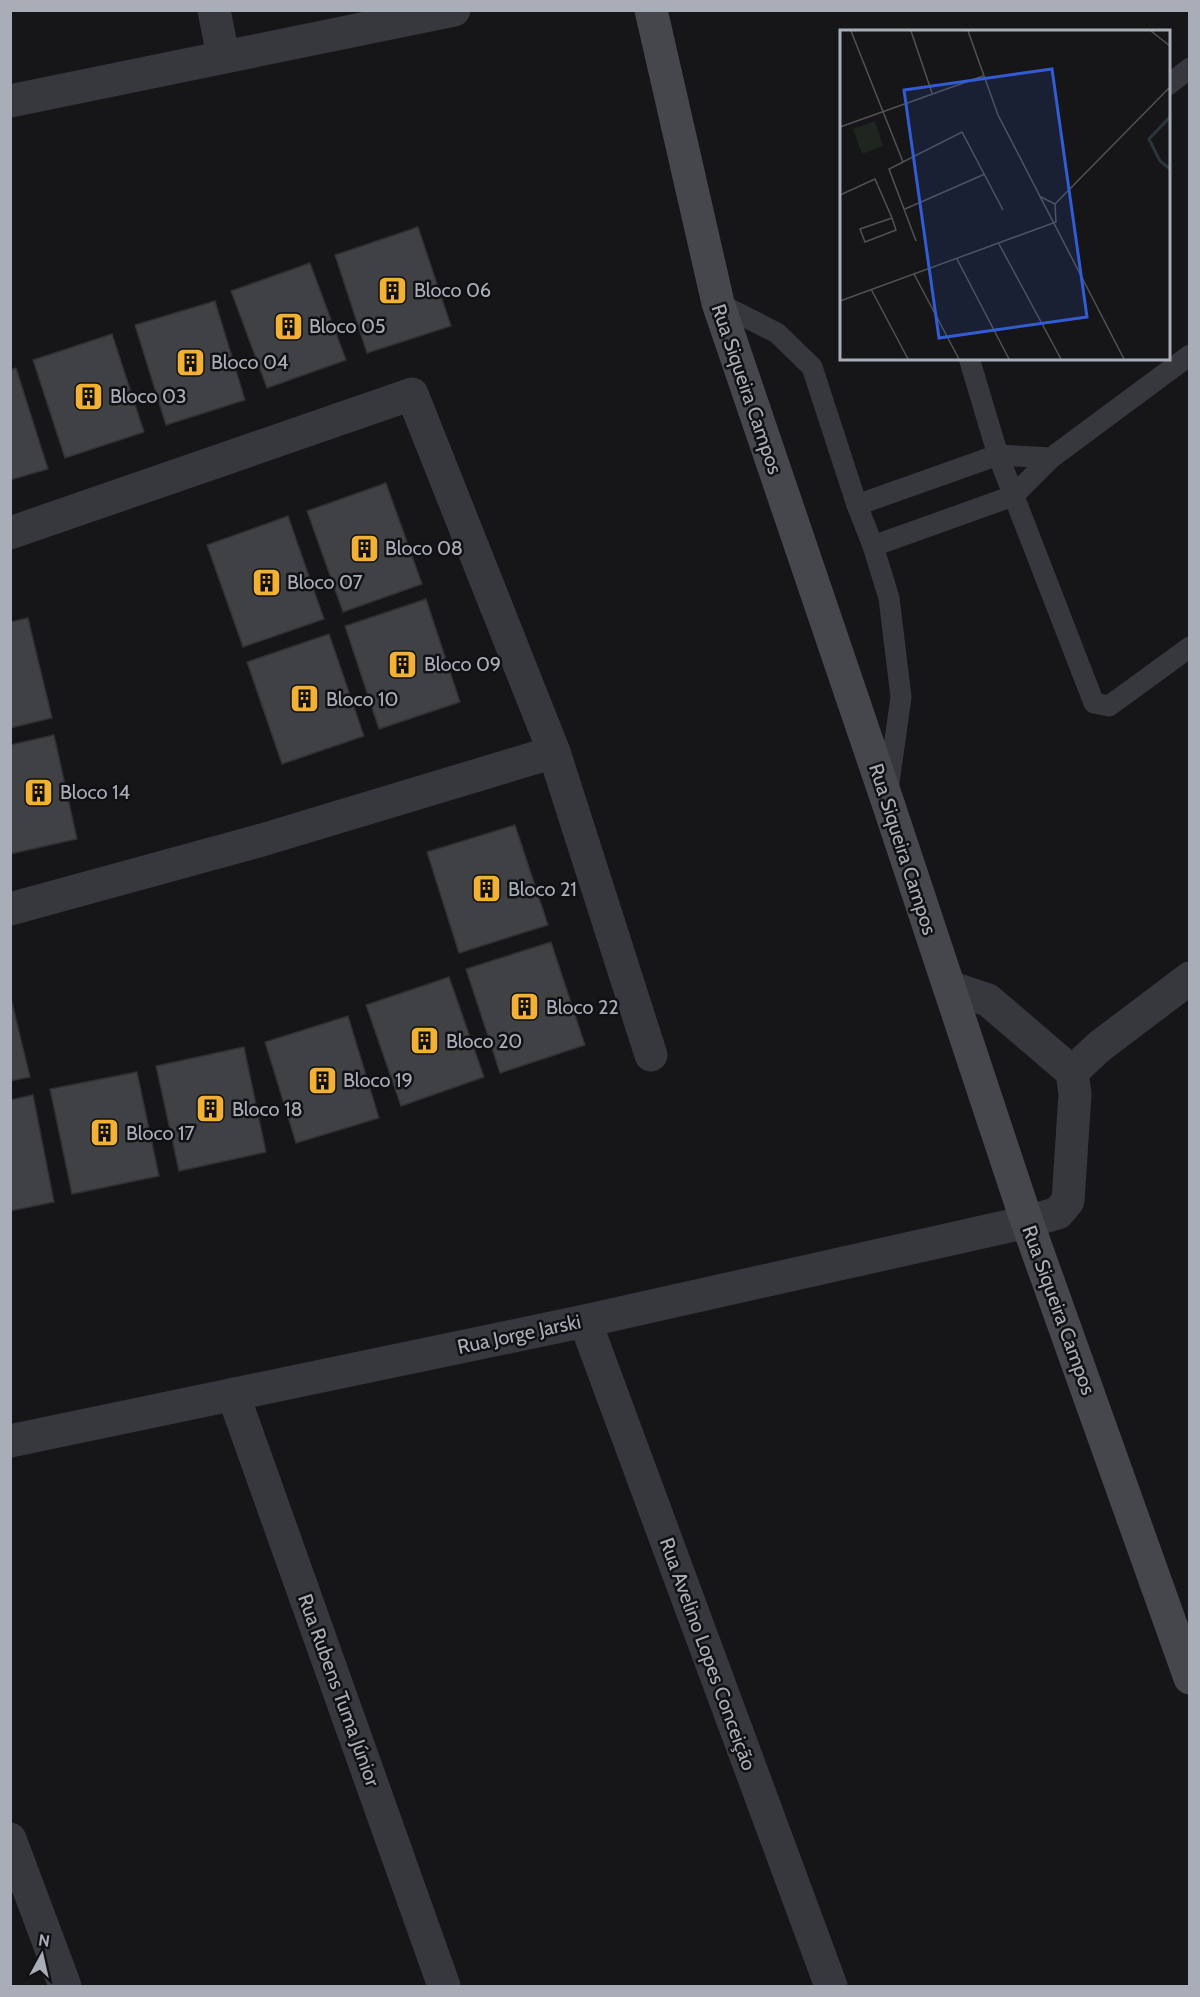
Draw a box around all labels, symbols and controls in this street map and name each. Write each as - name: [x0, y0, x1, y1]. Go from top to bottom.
- inset map: [840, 30, 1170, 360]
- building icon: Bloco 06: [377, 274, 409, 306]
- place label: Bloco 06: [414, 278, 491, 302]
- street label: Rua Siqueira Campos: [707, 301, 787, 477]
- building icon: Bloco 05: [272, 310, 304, 342]
- place label: Bloco 05: [309, 314, 386, 338]
- building icon: Bloco 04: [174, 346, 206, 378]
- place label: Bloco 04: [211, 350, 289, 374]
- building icon: Bloco 03: [73, 380, 105, 412]
- place label: Bloco 03: [110, 384, 187, 408]
- building icon: Bloco 08: [348, 532, 380, 564]
- place label: Bloco 08: [385, 536, 463, 560]
- building icon: Bloco 07: [250, 566, 282, 598]
- place label: Bloco 07: [287, 570, 363, 594]
- building icon: Bloco 09: [387, 648, 419, 680]
- place label: Bloco 09: [424, 652, 501, 676]
- building icon: Bloco 10: [289, 683, 321, 715]
- place label: Bloco 10: [326, 687, 398, 711]
- street label: Rua Siqueira Campos: [864, 760, 942, 938]
- building icon: Bloco 14: [23, 776, 55, 808]
- place label: Bloco 14: [60, 780, 130, 804]
- building icon: Bloco 21: [471, 873, 503, 905]
- place label: Bloco 21: [508, 877, 577, 901]
- building icon: Bloco 22: [509, 991, 541, 1023]
- place label: Bloco 22: [546, 995, 619, 1019]
- building icon: Bloco 20: [409, 1025, 441, 1057]
- place label: Bloco 20: [446, 1029, 522, 1053]
- building icon: Bloco 19: [306, 1064, 338, 1096]
- place label: Bloco 19: [343, 1068, 413, 1092]
- building icon: Bloco 18: [195, 1093, 227, 1125]
- place label: Bloco 18: [232, 1097, 303, 1121]
- building icon: Bloco 17: [89, 1117, 121, 1149]
- place label: Bloco 17: [126, 1121, 194, 1145]
- street label: Rua Siqueira Campos: [1017, 1222, 1101, 1398]
- street label: Rua Jorge Jarski: [455, 1309, 583, 1359]
- street label: Rua Avelino Lopes Conceição: [655, 1534, 761, 1774]
- street label: Rua Rubens Tuma Júnior: [293, 1590, 385, 1790]
- north arrow: [12, 1925, 72, 1985]
- text: N: [37, 1930, 51, 1951]

